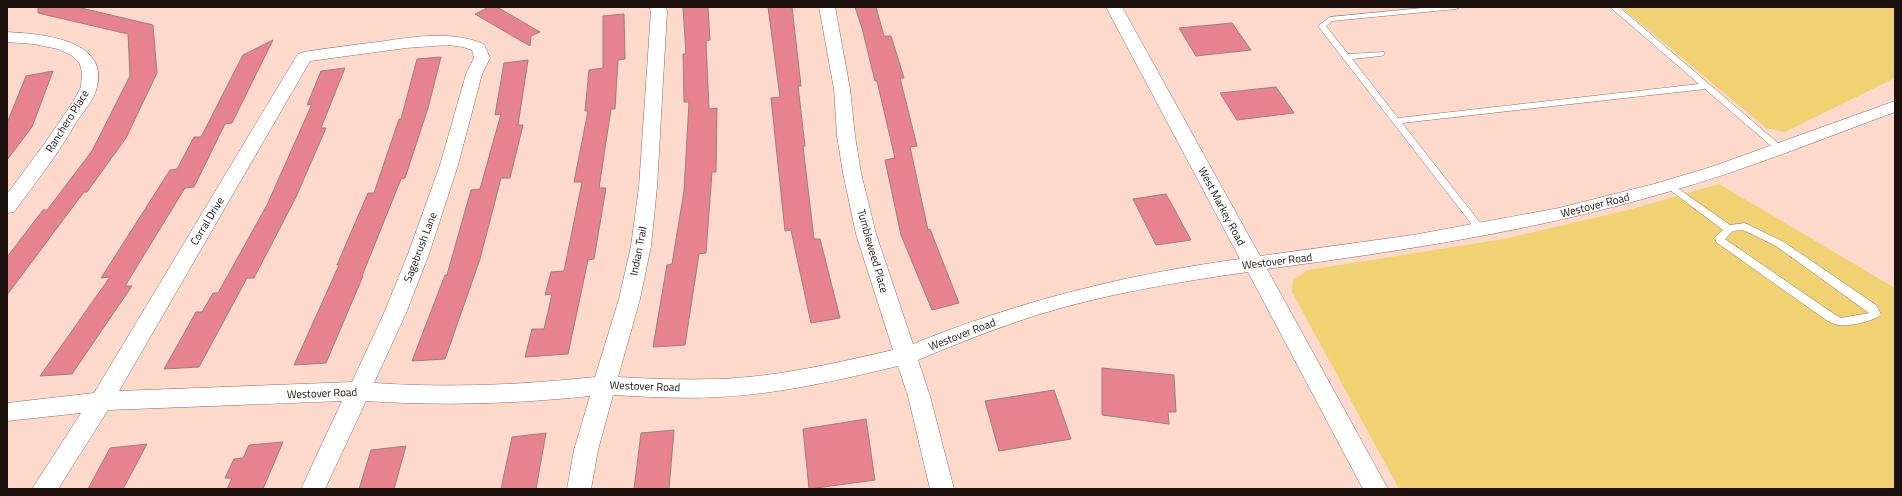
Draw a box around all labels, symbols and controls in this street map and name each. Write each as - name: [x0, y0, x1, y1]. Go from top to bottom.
- street label: Ranchero Place: [41, 86, 93, 155]
- street label: West Markey Road: [1194, 164, 1250, 248]
- street label: Westover Road: [1559, 189, 1631, 221]
- street label: Corral Drive: [186, 193, 228, 248]
- street label: Tumbleweed Place: [853, 207, 893, 295]
- street label: Sagebrush Lane: [399, 209, 441, 284]
- street label: Indian Trail: [625, 225, 651, 277]
- street label: Westover Road: [1241, 249, 1313, 273]
- street label: Westover Road: [926, 314, 998, 354]
- street label: Westover Road: [609, 377, 681, 395]
- street label: Westover Road: [286, 384, 358, 402]

